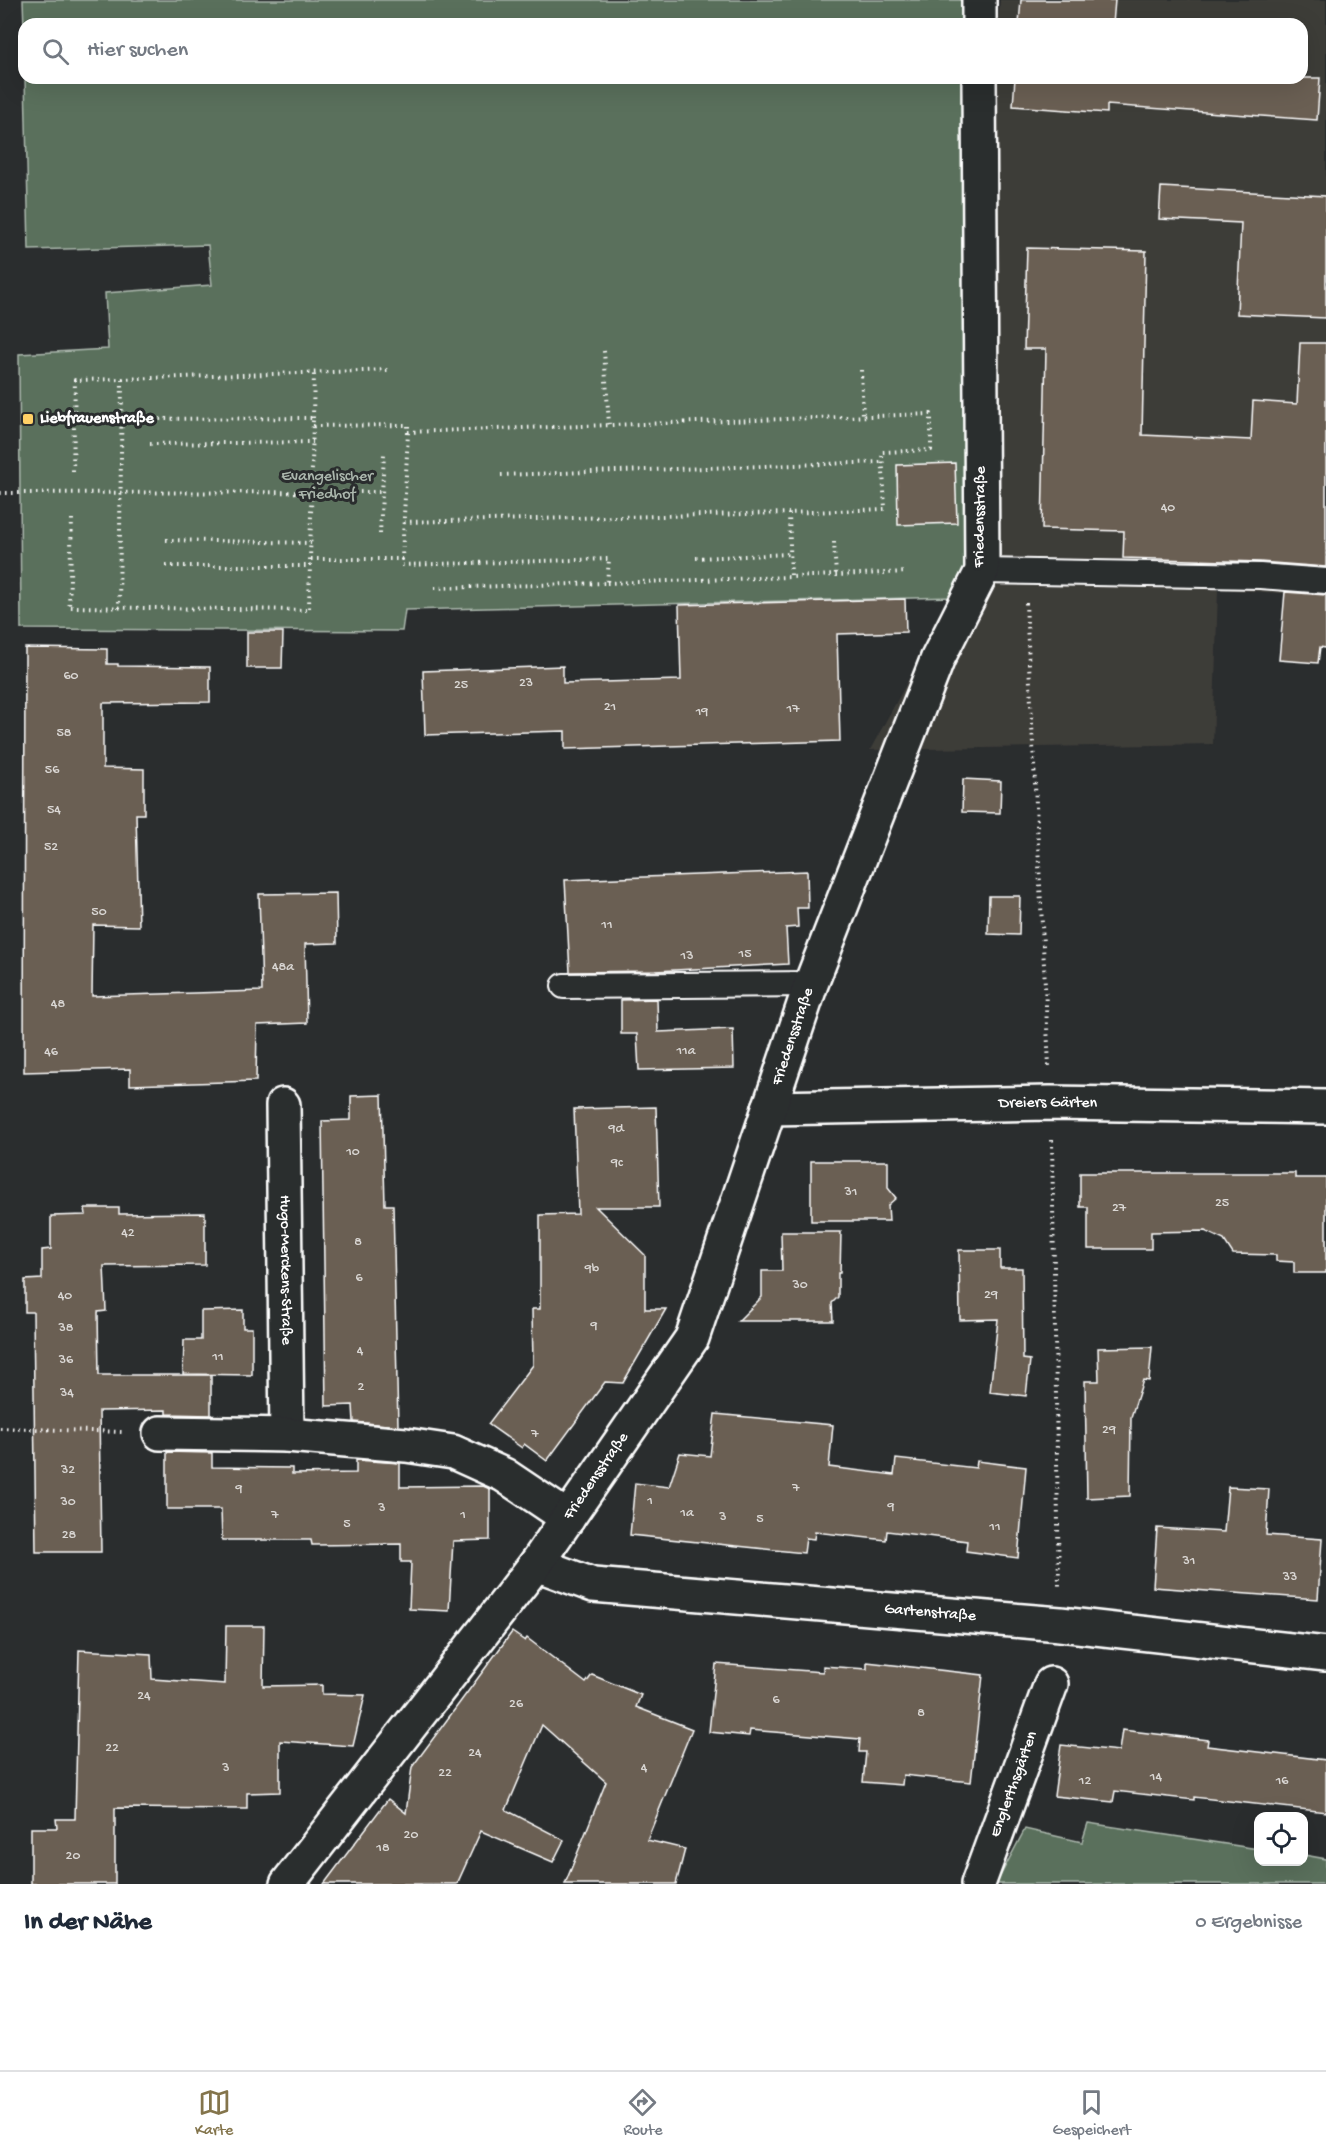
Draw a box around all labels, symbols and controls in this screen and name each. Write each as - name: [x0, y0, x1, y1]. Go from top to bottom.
- search box: [18, 18, 1308, 84]
- icon: search: [39, 35, 72, 68]
- text: Hier suchen: [87, 38, 188, 64]
- place label: Liebfrauenstraße: [40, 409, 155, 429]
- marker: Liebfrauenstraße: [21, 412, 35, 426]
- street label: Friedensstraße: [971, 465, 991, 569]
- park label: Evangelischer Friedhof: [281, 468, 374, 505]
- house number: 40: [1161, 500, 1175, 517]
- house number: 60: [63, 668, 79, 685]
- house number: 23: [519, 675, 533, 692]
- house number: 25: [454, 677, 468, 694]
- house number: 21: [604, 699, 616, 716]
- house number: 17: [786, 701, 800, 718]
- house number: 19: [695, 704, 708, 721]
- house number: 58: [56, 725, 72, 742]
- house number: 56: [45, 762, 60, 779]
- house number: 54: [47, 802, 61, 819]
- house number: 52: [44, 839, 58, 856]
- house number: 50: [91, 904, 107, 921]
- house number: 11: [600, 917, 613, 934]
- house number: 15: [737, 946, 752, 963]
- house number: 13: [680, 948, 693, 965]
- house number: 48a: [272, 959, 295, 976]
- street label: Friedensstraße: [768, 985, 819, 1089]
- house number: 48: [51, 996, 65, 1013]
- house number: 11a: [675, 1043, 697, 1060]
- house number: 46: [44, 1044, 59, 1061]
- street label: Dreiers Gärten: [998, 1093, 1098, 1113]
- house number: 9d: [607, 1121, 625, 1138]
- house number: 10: [345, 1144, 360, 1161]
- house number: 9c: [610, 1155, 624, 1172]
- house number: 31: [844, 1184, 857, 1201]
- street label: Hugo-Merckens-Straße: [275, 1195, 295, 1346]
- house number: 25: [1215, 1195, 1229, 1212]
- house number: 27: [1112, 1200, 1127, 1217]
- house number: 42: [121, 1225, 135, 1242]
- house number: 8: [354, 1234, 362, 1251]
- house number: 9b: [584, 1261, 600, 1278]
- house number: 6: [355, 1270, 363, 1287]
- house number: 30: [791, 1277, 808, 1294]
- house number: 29: [984, 1287, 998, 1304]
- house number: 40: [58, 1288, 72, 1305]
- house number: 9: [589, 1318, 598, 1335]
- house number: 38: [58, 1320, 74, 1337]
- house number: 4: [357, 1343, 364, 1360]
- house number: 11: [211, 1349, 224, 1366]
- house number: 36: [58, 1352, 74, 1369]
- house number: 2: [358, 1379, 365, 1396]
- house number: 34: [59, 1385, 74, 1402]
- house number: 29: [1102, 1422, 1116, 1439]
- house number: 7: [530, 1426, 539, 1443]
- street label: Friedensstraße: [559, 1428, 634, 1524]
- house number: 32: [60, 1462, 75, 1479]
- house number: 7: [791, 1480, 800, 1497]
- house number: 9: [234, 1481, 243, 1498]
- house number: 1: [646, 1493, 653, 1510]
- house number: 30: [59, 1494, 76, 1511]
- house number: 9: [886, 1499, 895, 1516]
- house number: 3: [377, 1500, 386, 1517]
- house number: 1a: [679, 1505, 695, 1522]
- house number: 7: [270, 1507, 279, 1524]
- house number: 1: [459, 1507, 466, 1524]
- house number: 3: [718, 1509, 727, 1526]
- house number: 5: [756, 1511, 764, 1528]
- house number: 5: [343, 1516, 351, 1533]
- house number: 11: [988, 1519, 1001, 1536]
- house number: 28: [62, 1527, 77, 1544]
- house number: 31: [1182, 1553, 1195, 1570]
- house number: 33: [1282, 1569, 1297, 1586]
- street label: Gartenstraße: [883, 1600, 977, 1627]
- house number: 24: [137, 1688, 151, 1705]
- house number: 6: [772, 1692, 780, 1709]
- house number: 26: [509, 1696, 524, 1713]
- house number: 8: [917, 1705, 925, 1722]
- street label: Englerthsgärten: [986, 1729, 1042, 1840]
- house number: 22: [105, 1740, 119, 1757]
- house number: 24: [468, 1745, 482, 1762]
- house number: 3: [221, 1760, 230, 1777]
- house number: 4: [641, 1760, 648, 1777]
- house number: 22: [438, 1765, 452, 1782]
- house number: 14: [1149, 1769, 1163, 1786]
- house number: 12: [1078, 1773, 1091, 1790]
- house number: 16: [1275, 1773, 1289, 1790]
- map controls: [1254, 1812, 1308, 1866]
- button: locate: [1254, 1812, 1308, 1866]
- house number: 20: [404, 1827, 418, 1844]
- house number: 18: [375, 1840, 390, 1857]
- house number: 20: [66, 1848, 80, 1865]
- text: In der Nähe: [24, 1908, 152, 1939]
- text: 0 Ergebnisse: [1195, 1912, 1302, 1935]
- tab: Karte: [195, 2086, 233, 2141]
- tab: Route: [623, 2086, 662, 2141]
- tab: Gespeichert: [1053, 2086, 1131, 2141]

